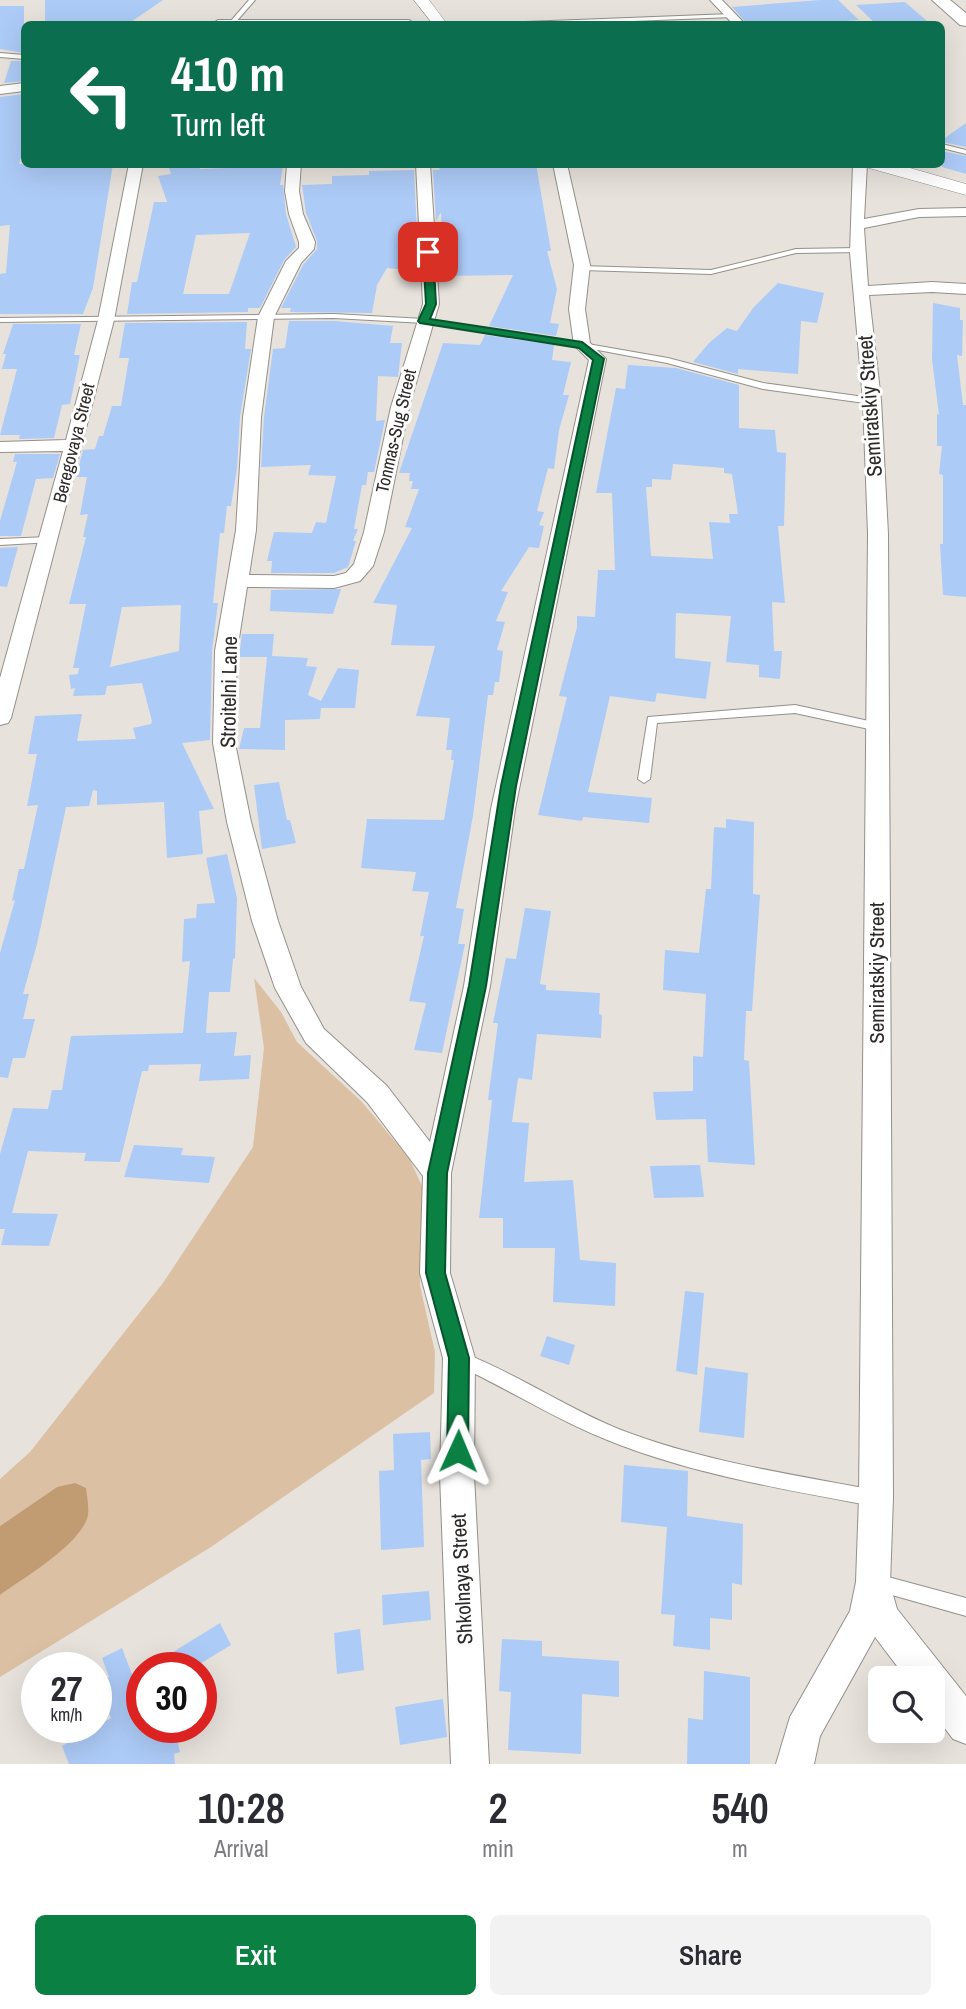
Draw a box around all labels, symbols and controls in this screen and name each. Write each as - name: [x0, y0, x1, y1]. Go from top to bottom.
- text: 410 m: [171, 40, 285, 106]
- icon: left: [56, 49, 147, 140]
- text: Turn left: [171, 103, 265, 146]
- pin: [398, 222, 458, 282]
- icon: arrive: [409, 233, 447, 271]
- street label: Semiratskiy Street: [850, 334, 889, 478]
- street label: Tonmas-Sug Street: [369, 367, 422, 495]
- street label: Beregovaya Street: [47, 381, 100, 505]
- street label: Stroitelni Lane: [213, 636, 244, 748]
- street label: Semiratskiy Street: [862, 902, 891, 1044]
- position arrow: [421, 1414, 495, 1488]
- street label: Shkolnaya Street: [444, 1513, 479, 1645]
- speed limit sign: 30: [126, 1652, 217, 1743]
- text: 27: [51, 1665, 82, 1712]
- map controls: [868, 1666, 945, 1743]
- button: search: [868, 1666, 945, 1743]
- text: km/h: [51, 1702, 83, 1727]
- text: 10:28: [197, 1780, 285, 1836]
- text: 2: [488, 1780, 508, 1836]
- text: 540: [711, 1780, 769, 1836]
- text: Arrival: [214, 1833, 268, 1864]
- text: min: [482, 1833, 514, 1864]
- text: m: [732, 1833, 748, 1864]
- button: Exit: [35, 1915, 476, 1995]
- button: Share: [490, 1915, 931, 1995]

